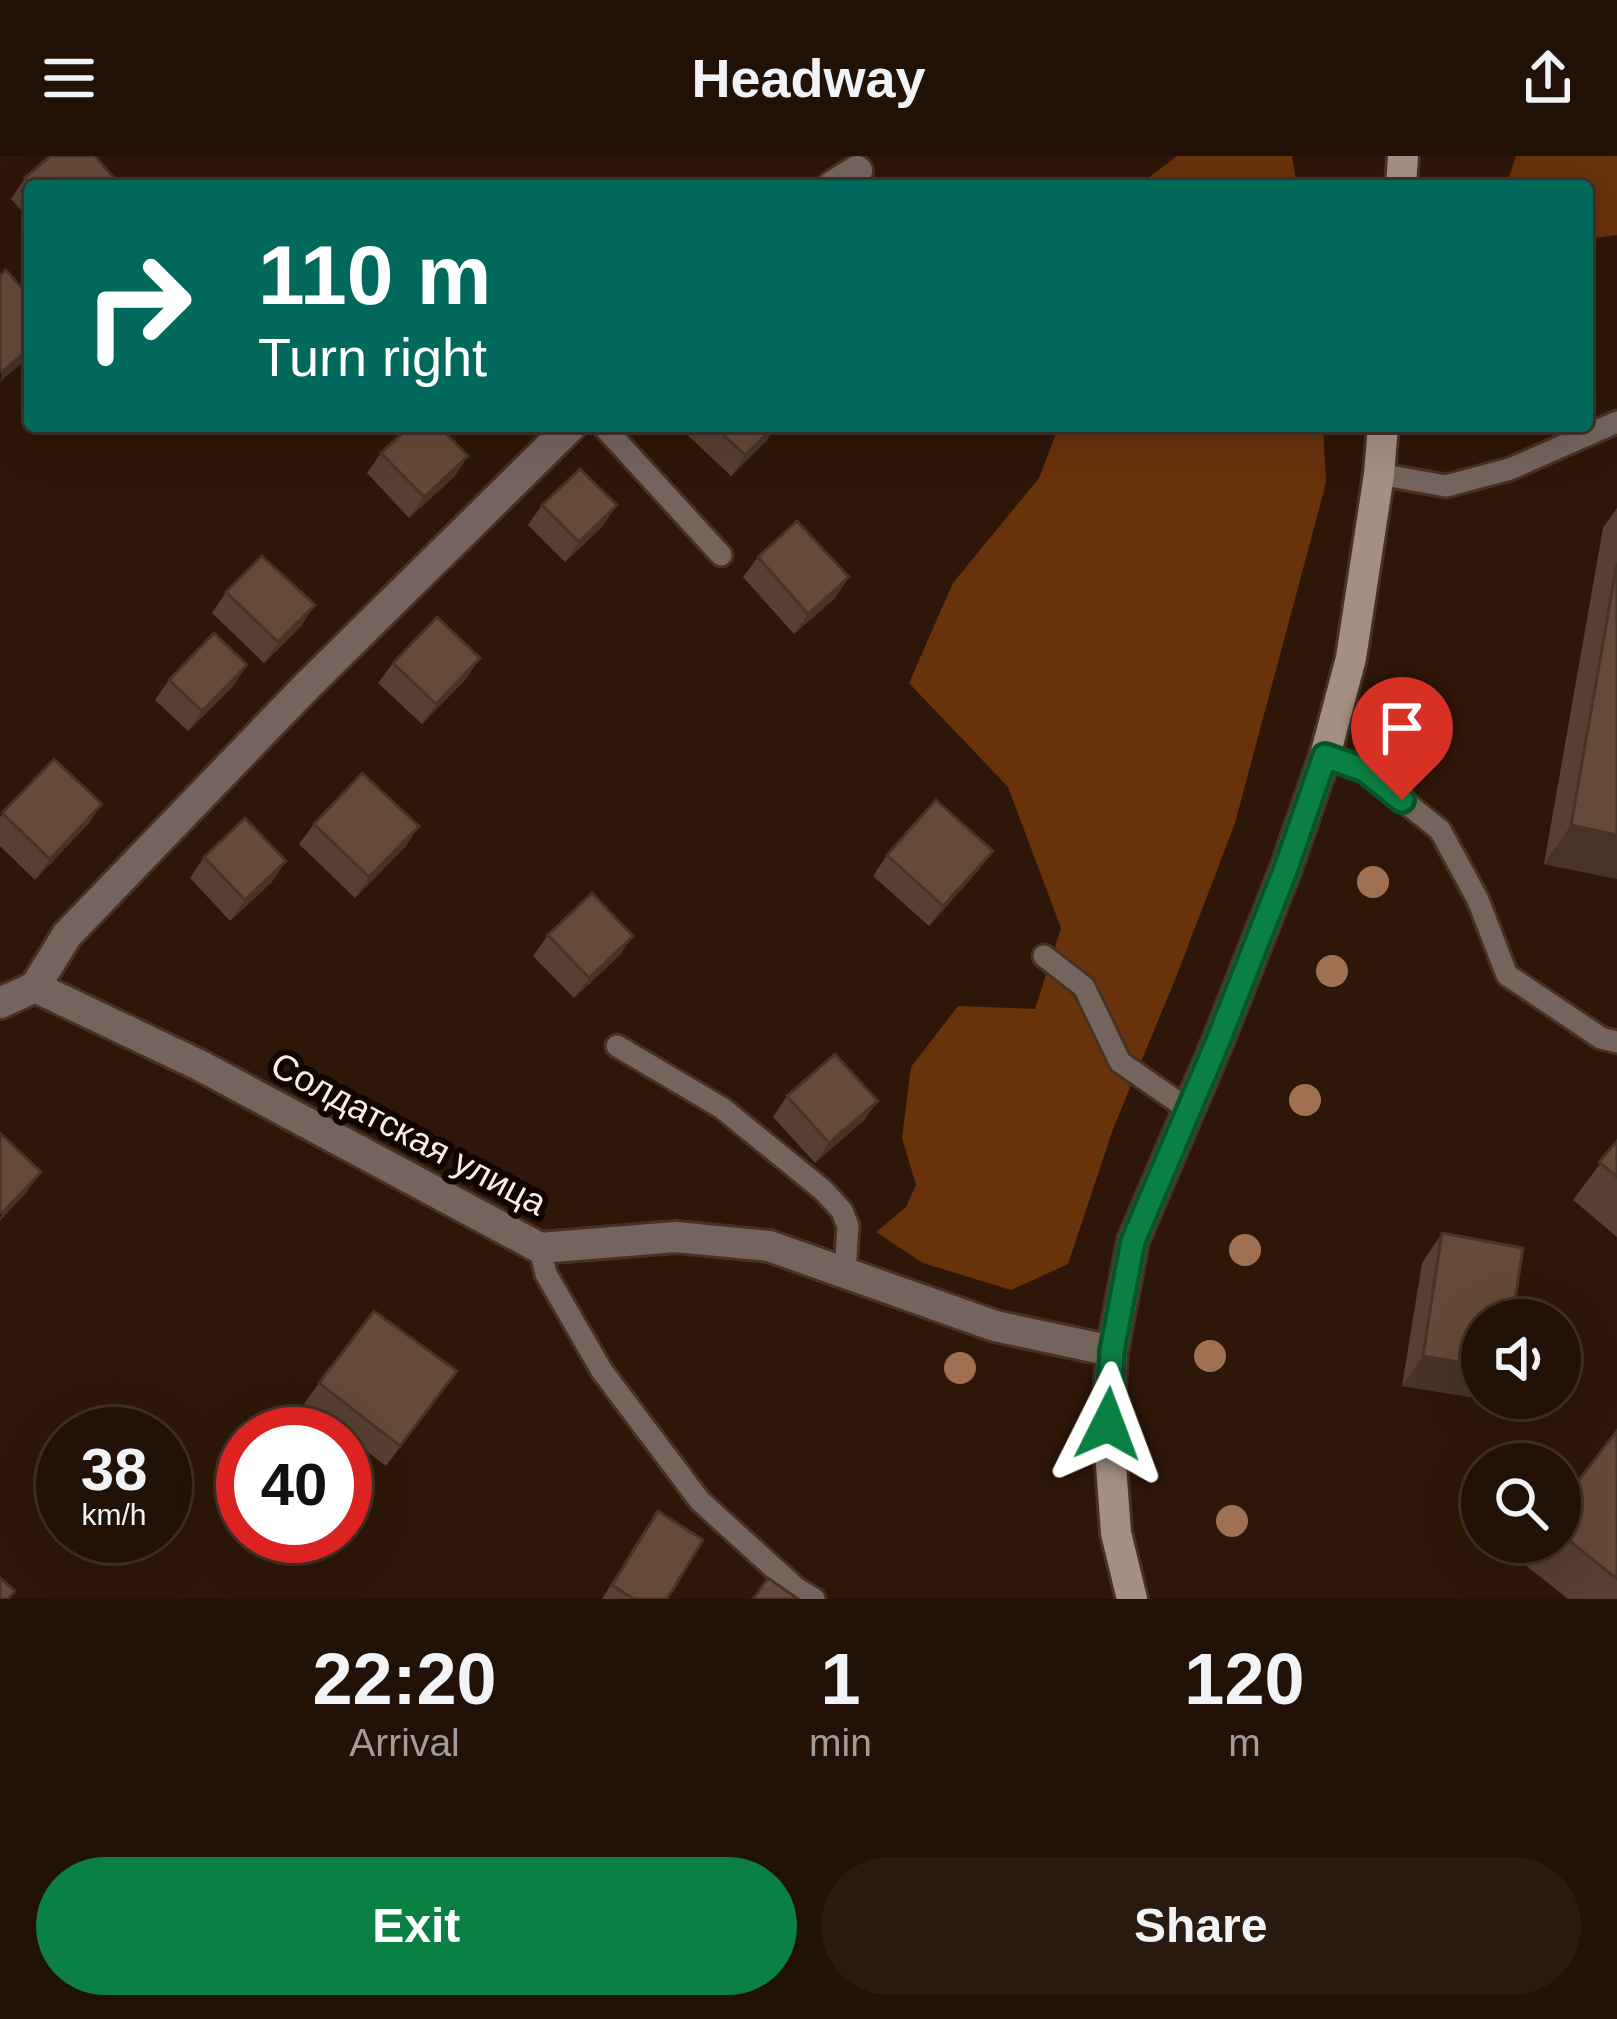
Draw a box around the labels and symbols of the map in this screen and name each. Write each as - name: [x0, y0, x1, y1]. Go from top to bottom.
- pin: [1351, 677, 1453, 800]
- street label: Солдатская улица: [264, 1044, 554, 1224]
- position arrow: [1045, 1361, 1171, 1487]
- speed limit sign: 40: [216, 1407, 372, 1563]

